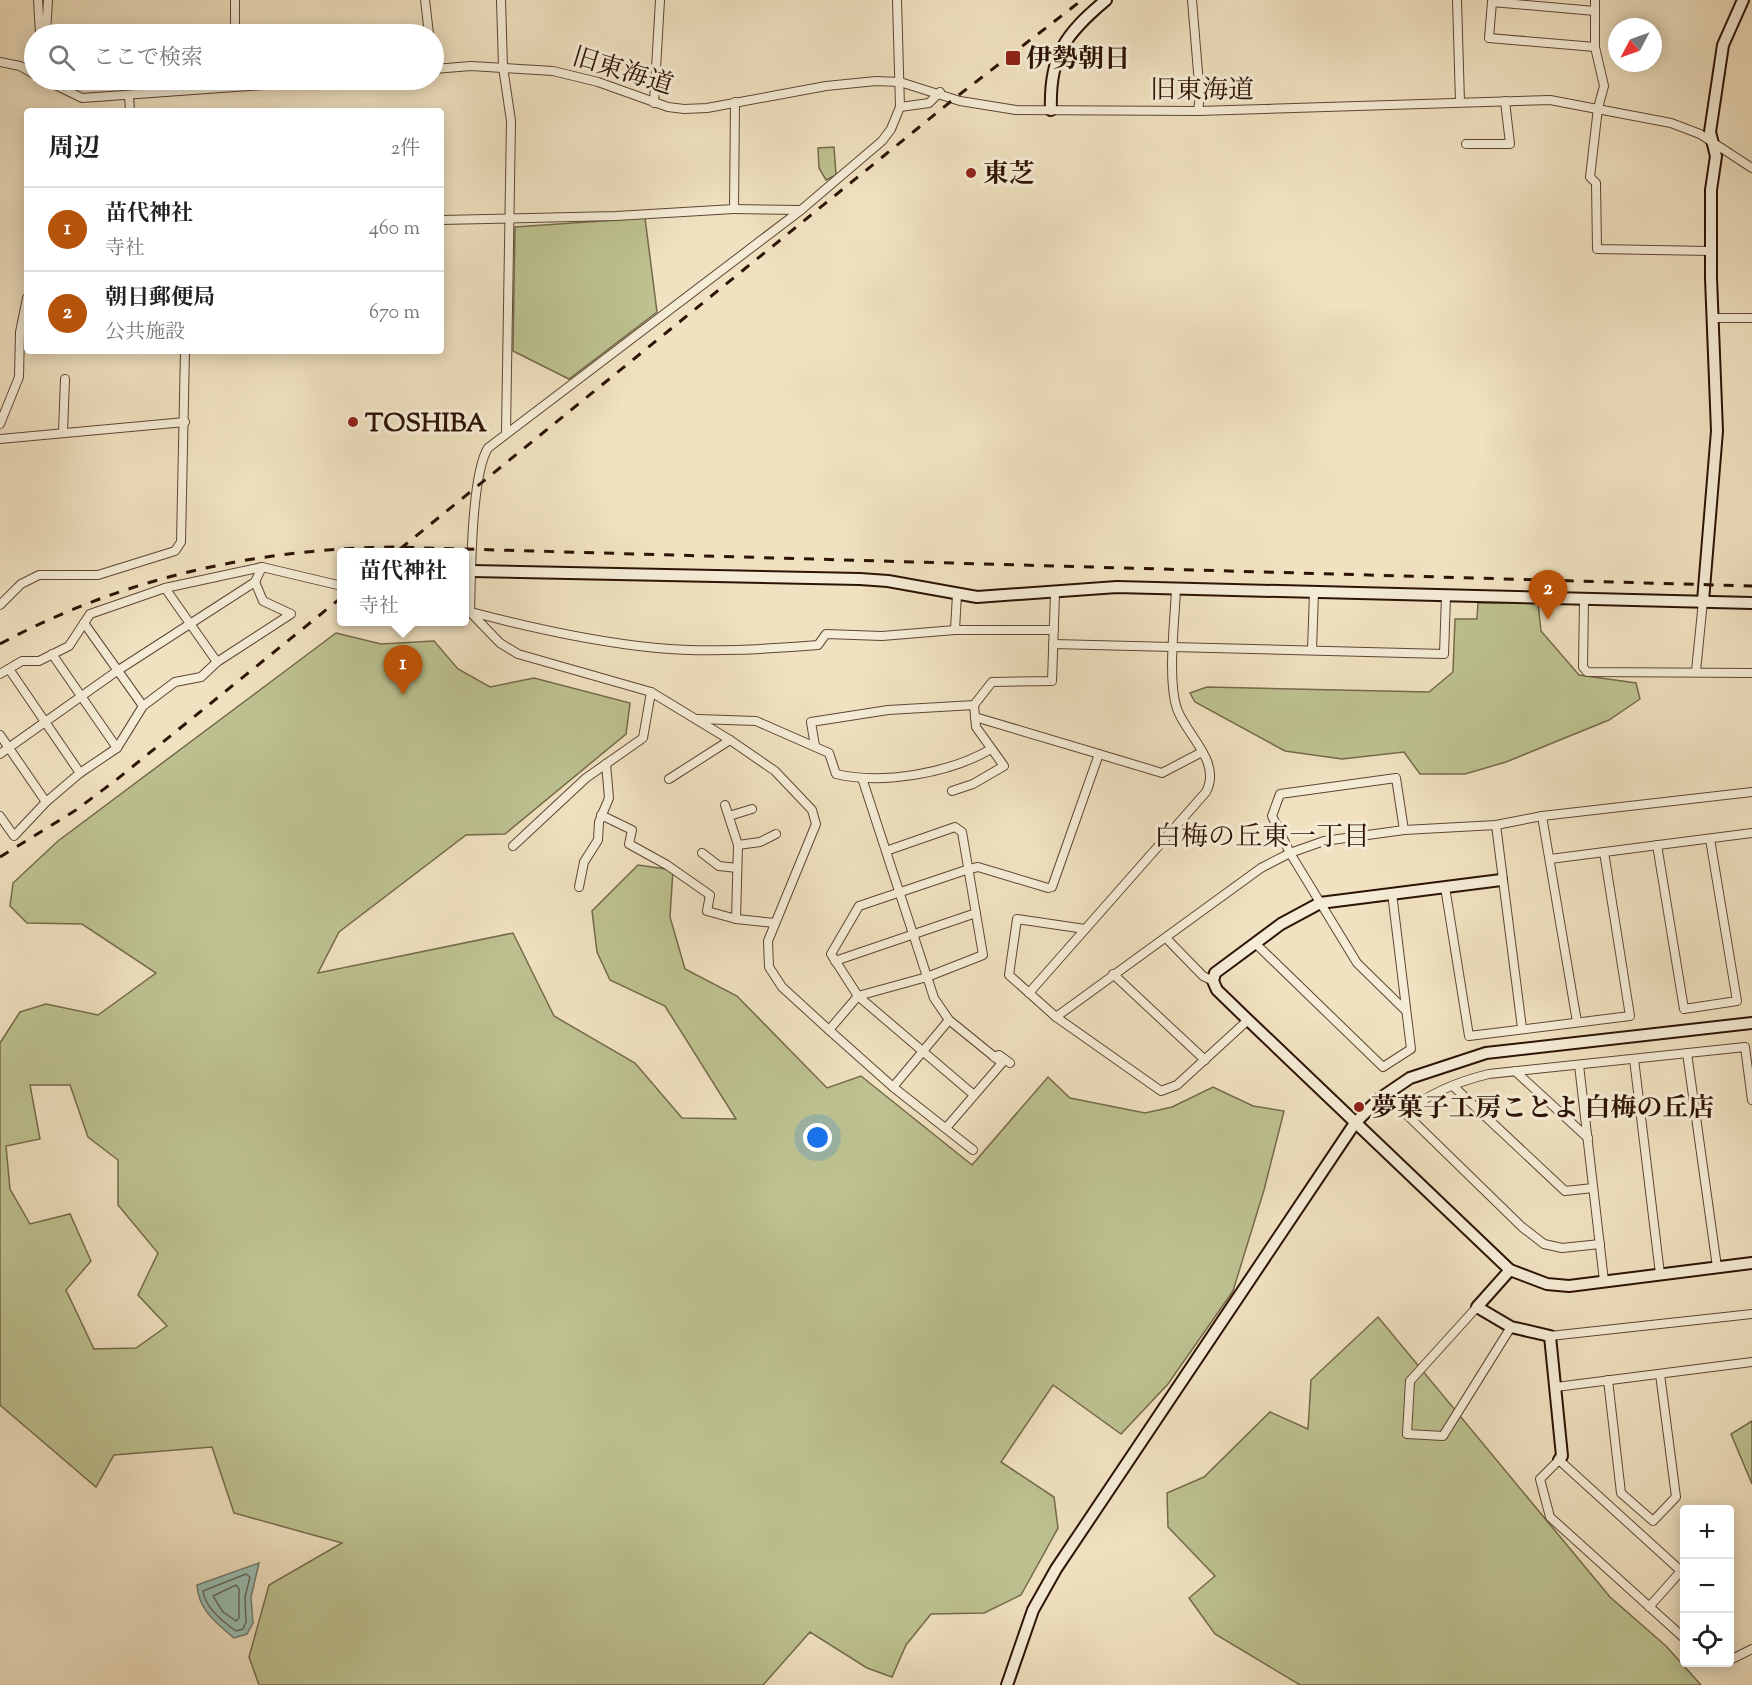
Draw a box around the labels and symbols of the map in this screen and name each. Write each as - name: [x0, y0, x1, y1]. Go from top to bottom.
- north arrow: [1608, 18, 1662, 72]
- street label: 旧東海道: [567, 39, 677, 105]
- place label: 伊勢朝日: [1026, 42, 1130, 79]
- marker: 伊勢朝日: [1004, 49, 1022, 67]
- street label: 旧東海道: [1150, 73, 1254, 110]
- place label: 東芝: [983, 157, 1035, 194]
- marker: 東芝: [964, 166, 978, 180]
- place label: TOSHIBA: [365, 406, 488, 443]
- marker: TOSHIBA: [346, 415, 360, 429]
- pin: 2: [1528, 570, 1568, 620]
- pin: 1: [384, 646, 422, 695]
- district label: 白梅の丘東一丁目: [1154, 819, 1370, 858]
- place label: 夢菓子工房ことよ 白梅の丘店: [1371, 1091, 1715, 1128]
- marker: 夢菓子工房ことよ 白梅の丘店: [1352, 1100, 1366, 1114]
- your location: [803, 1123, 832, 1152]

